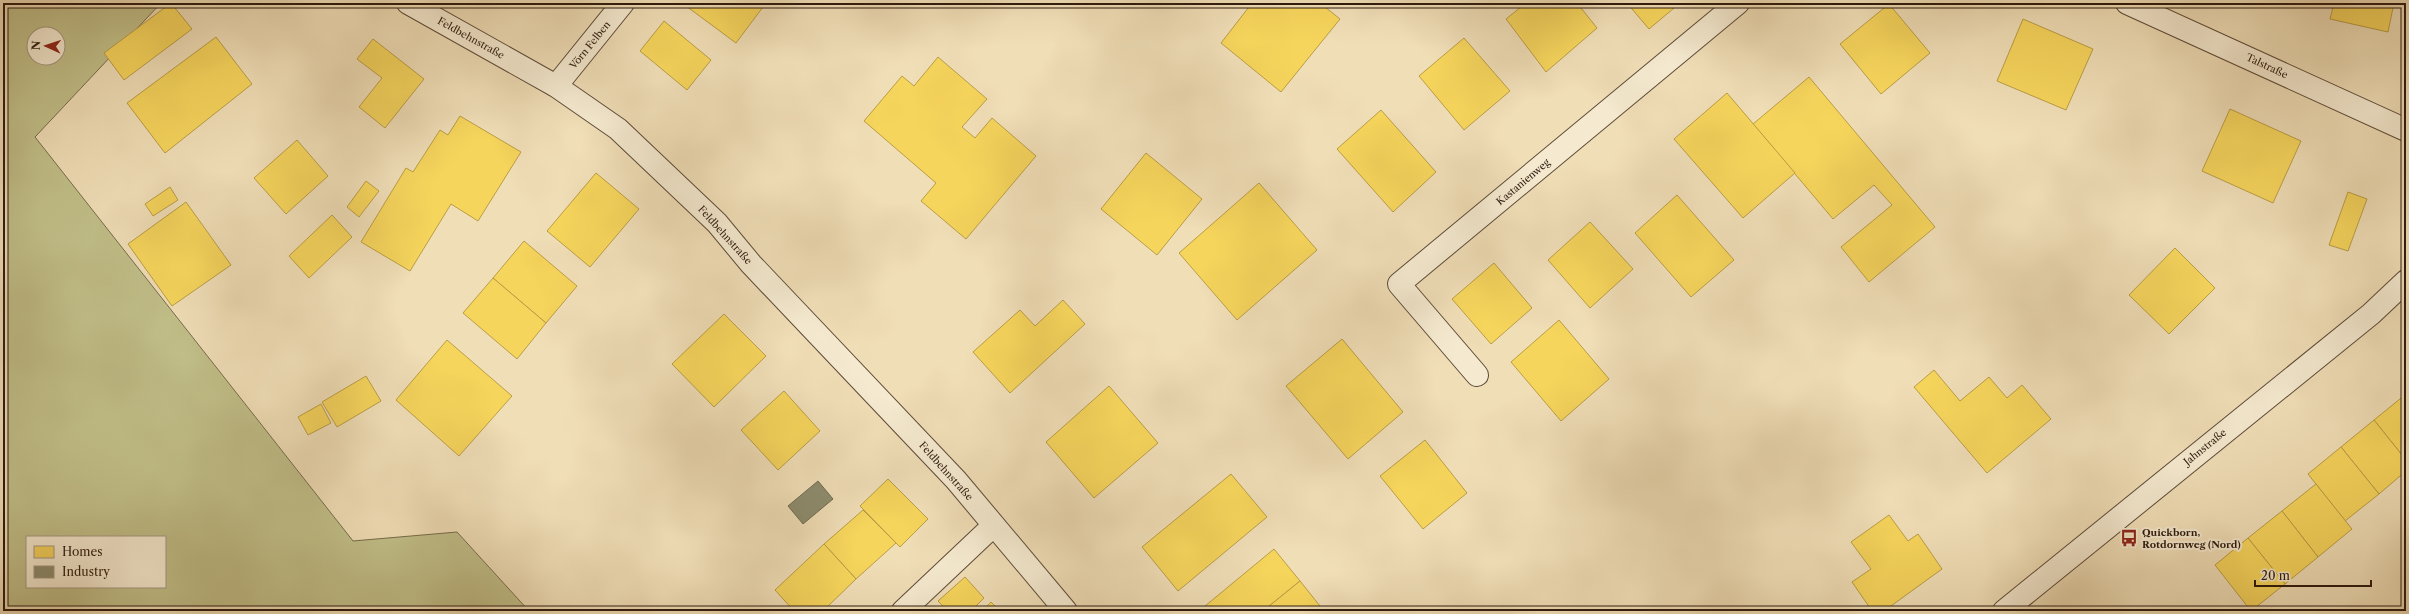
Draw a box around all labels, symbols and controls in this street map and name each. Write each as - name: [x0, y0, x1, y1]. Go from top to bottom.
- street label: Feldbehnstraße: [435, 14, 507, 62]
- street label: Vörn Felben: [566, 18, 614, 72]
- north arrow: [26, 26, 66, 66]
- text: N: [29, 40, 43, 51]
- street label: Talstraße: [2244, 51, 2290, 81]
- street label: Kastanienweg: [1494, 155, 1553, 208]
- street label: Feldbehnstraße: [695, 203, 755, 267]
- street label: Jahnstraße: [2180, 426, 2229, 469]
- street label: Feldbehnstraße: [916, 439, 976, 503]
- place label: Quickborn, Rotdornweg (Nord): [2142, 526, 2241, 551]
- bus stop icon: Quickborn, Rotdornweg (Nord): [2119, 528, 2139, 548]
- legend: [26, 536, 166, 588]
- text: Homes: [62, 544, 102, 559]
- scale bar: [2255, 562, 2371, 588]
- text: Industry: [62, 564, 110, 579]
- text: 20 m: [2261, 568, 2290, 583]

